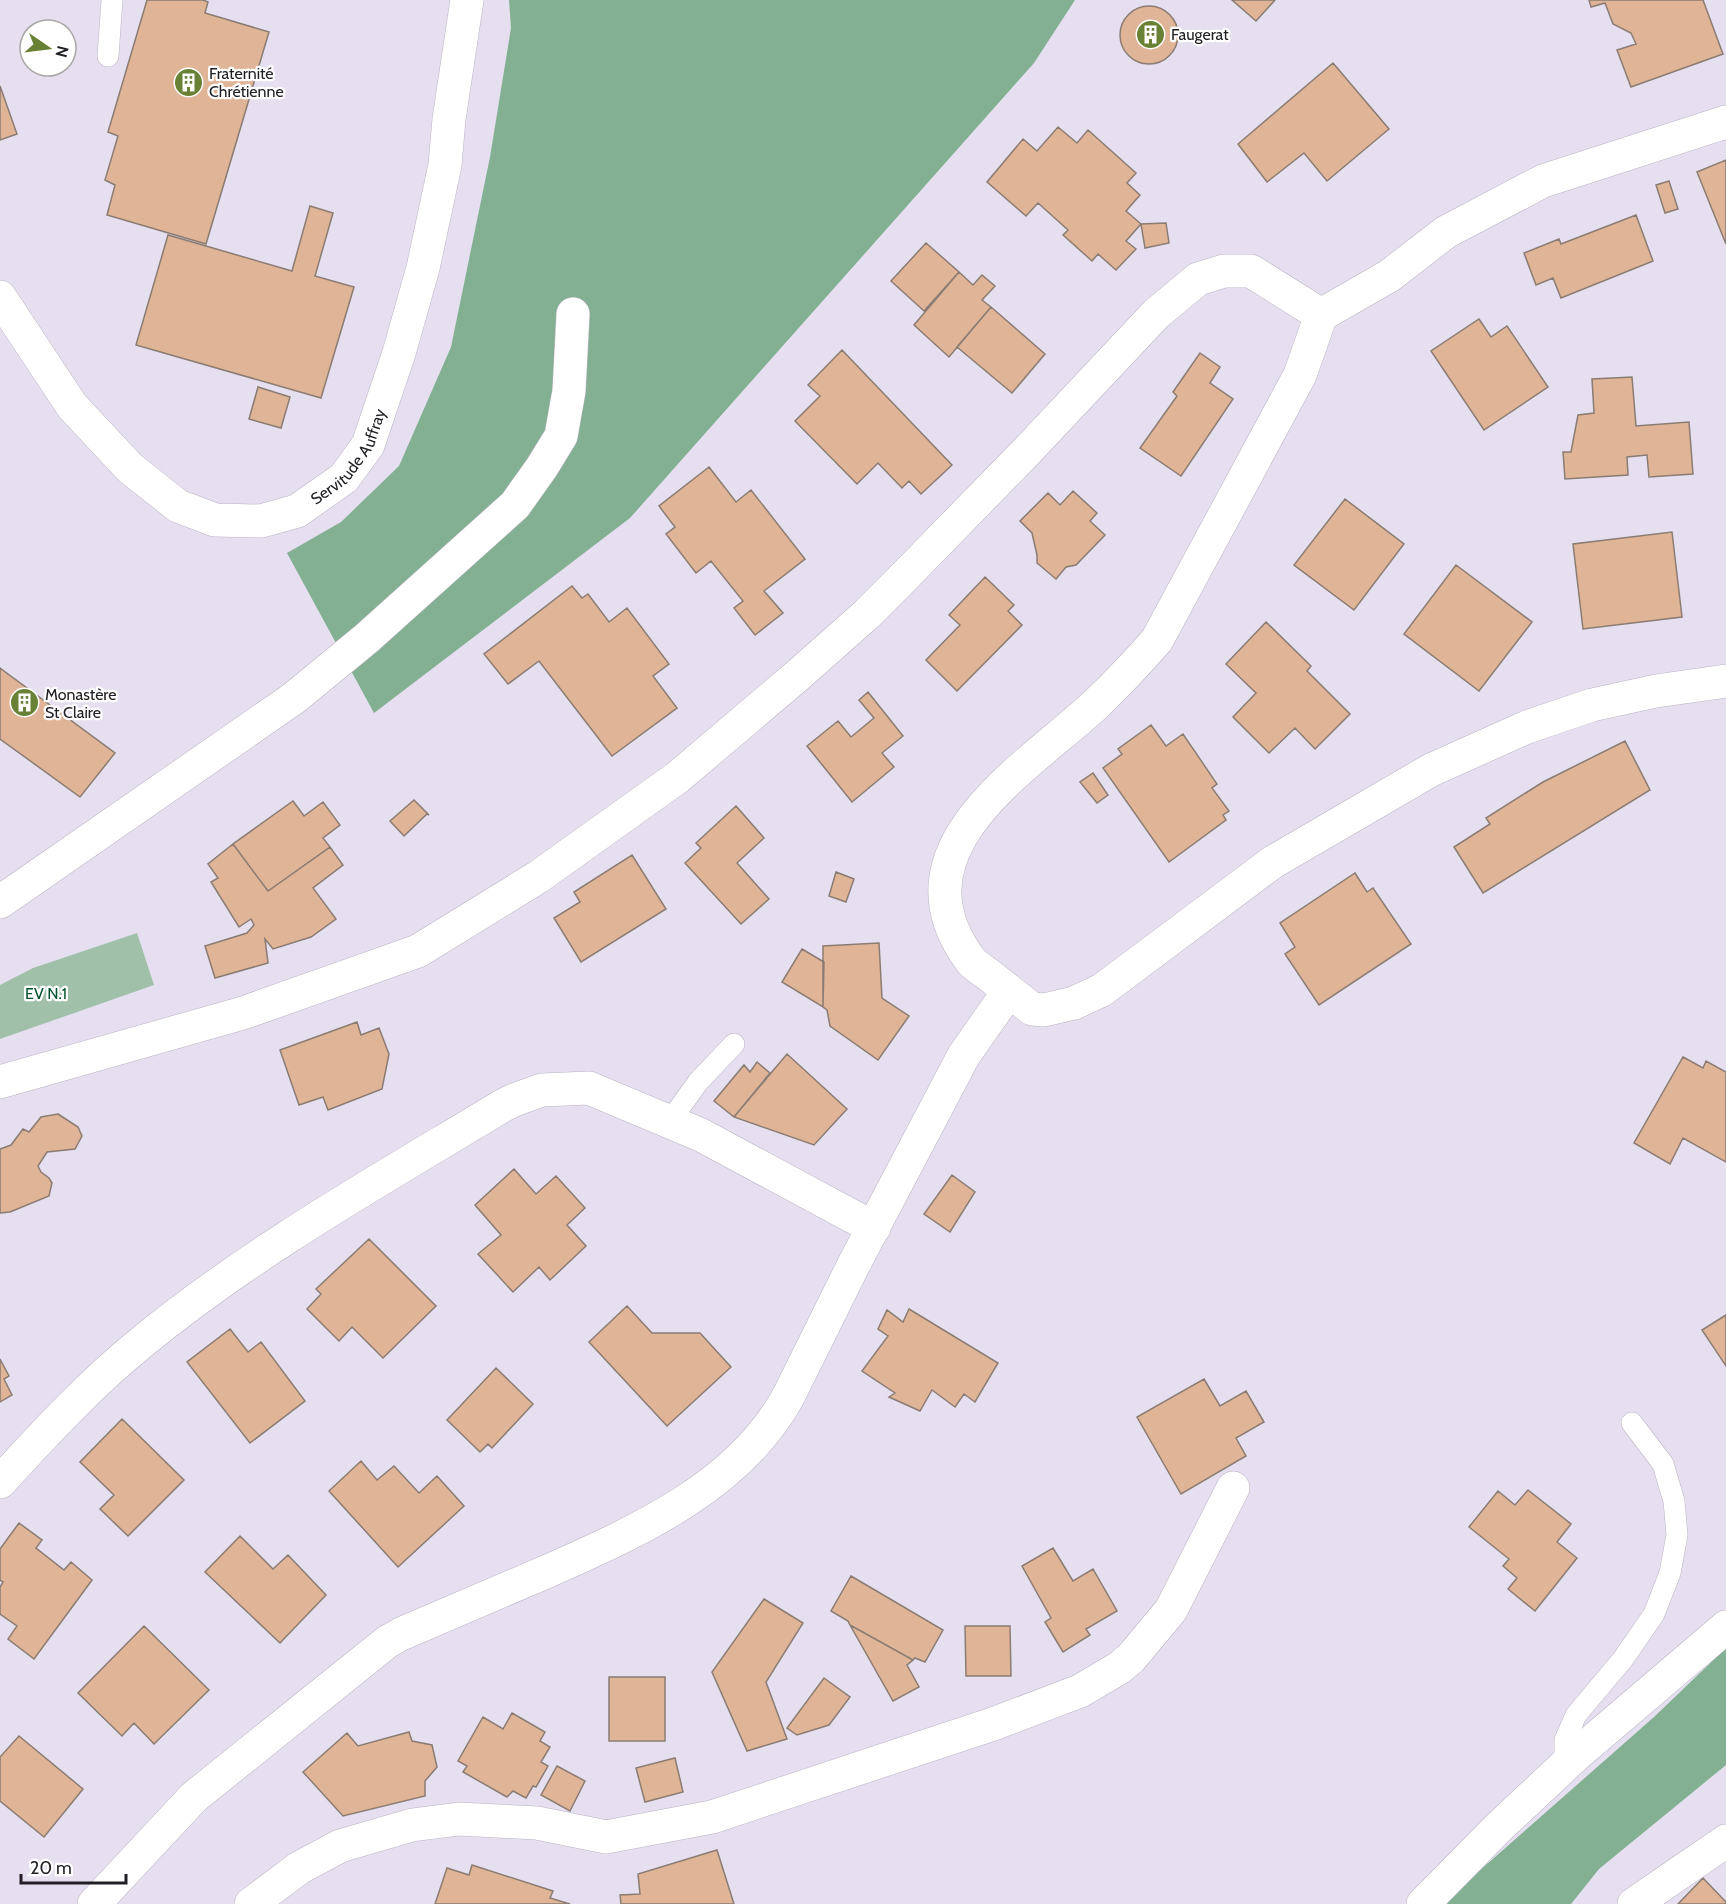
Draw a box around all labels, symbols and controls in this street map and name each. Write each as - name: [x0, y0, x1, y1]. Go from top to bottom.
- north arrow: [18, 18, 78, 78]
- building icon: Faugerat: [1134, 18, 1166, 50]
- place label: Faugerat: [1171, 25, 1229, 44]
- text: N: [51, 44, 73, 59]
- place label: Fraternité Chrétienne: [209, 64, 284, 101]
- building icon: Fraternité Chrétienne: [172, 66, 204, 98]
- street label: Servitude Auffray: [307, 406, 390, 509]
- place label: Monastère St Claire: [45, 685, 116, 722]
- building icon: Monastère St Claire: [8, 687, 40, 719]
- park label: EV N.1: [25, 984, 67, 1003]
- scale bar: [21, 1847, 126, 1885]
- text: 20 m: [30, 1857, 72, 1879]

